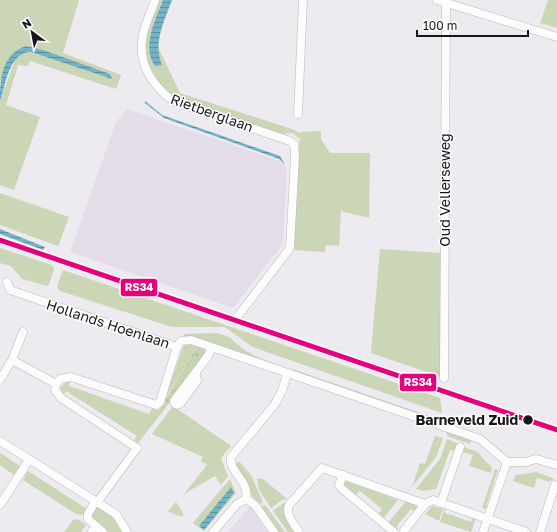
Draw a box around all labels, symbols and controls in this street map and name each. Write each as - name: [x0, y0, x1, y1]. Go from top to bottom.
- north arrow: [12, 12, 52, 52]
- scale bar: [417, 12, 528, 38]
- text: N: [19, 15, 33, 31]
- text: 100 m: [423, 18, 457, 33]
- street label: Rietberglaan: [169, 90, 256, 135]
- street label: Oud Vellerseweg: [436, 133, 453, 247]
- line badge: RS34: [120, 278, 158, 297]
- text: RS34: [125, 280, 153, 293]
- street label: Hollands Hoenlaan: [44, 296, 172, 351]
- line badge: RS34: [399, 373, 437, 392]
- text: RS34: [404, 375, 432, 388]
- place label: Barneveld Zuid: [415, 411, 518, 428]
- marker: Barneveld Zuid: [521, 413, 535, 427]

